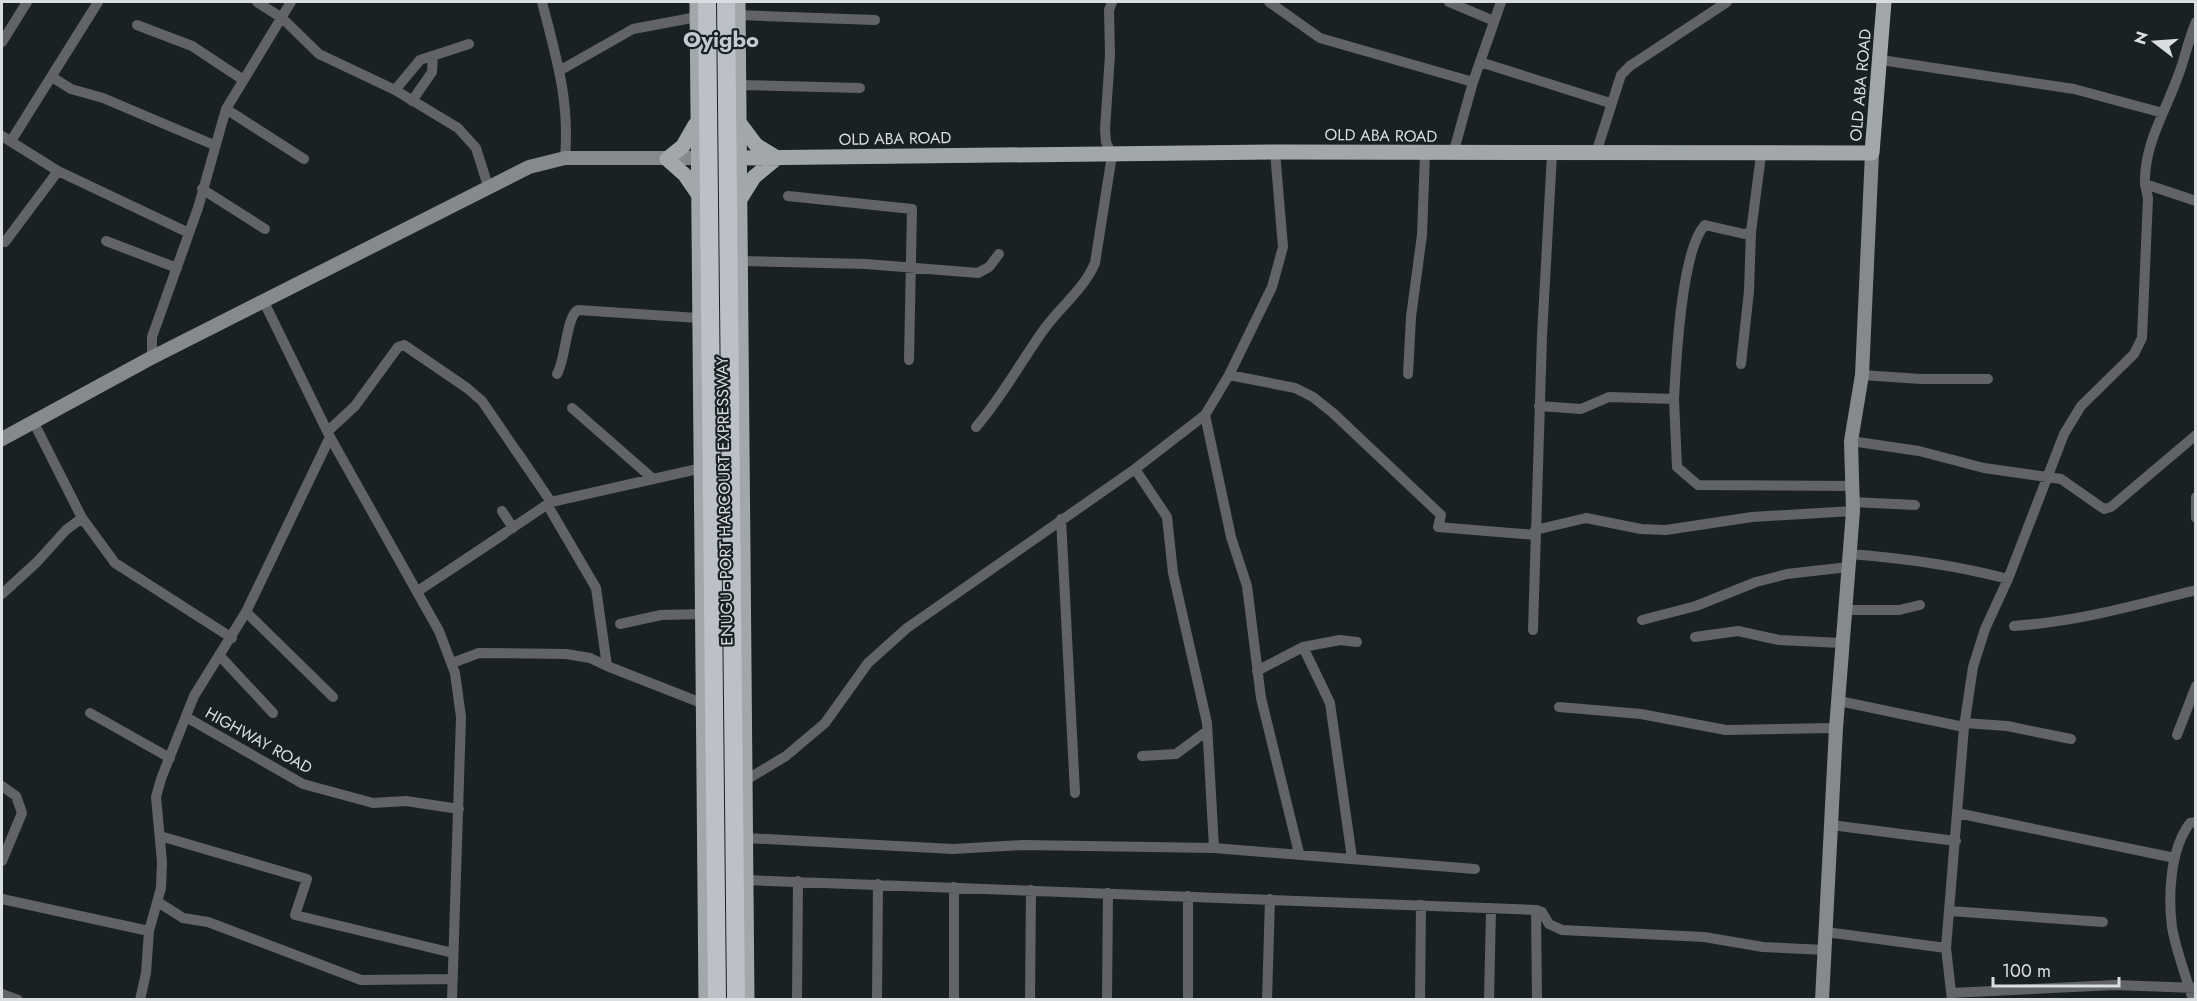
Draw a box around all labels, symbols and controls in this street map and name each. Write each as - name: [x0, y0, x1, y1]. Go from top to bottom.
- north arrow: [2125, 12, 2185, 72]
- district label: Oyigbo: [683, 23, 759, 55]
- street label: OLD ABA ROAD: [1844, 28, 1877, 142]
- text: N: [2128, 28, 2154, 47]
- street label: OLD ABA ROAD: [1324, 123, 1438, 148]
- street label: OLD ABA ROAD: [838, 126, 952, 151]
- street label: ENUGU - PORT HARCOURT EXPRESSWAY: [710, 356, 739, 646]
- street label: HIGHWAY ROAD: [201, 701, 317, 779]
- scale bar: [1993, 950, 2119, 988]
- text: 100 m: [2002, 958, 2051, 984]

